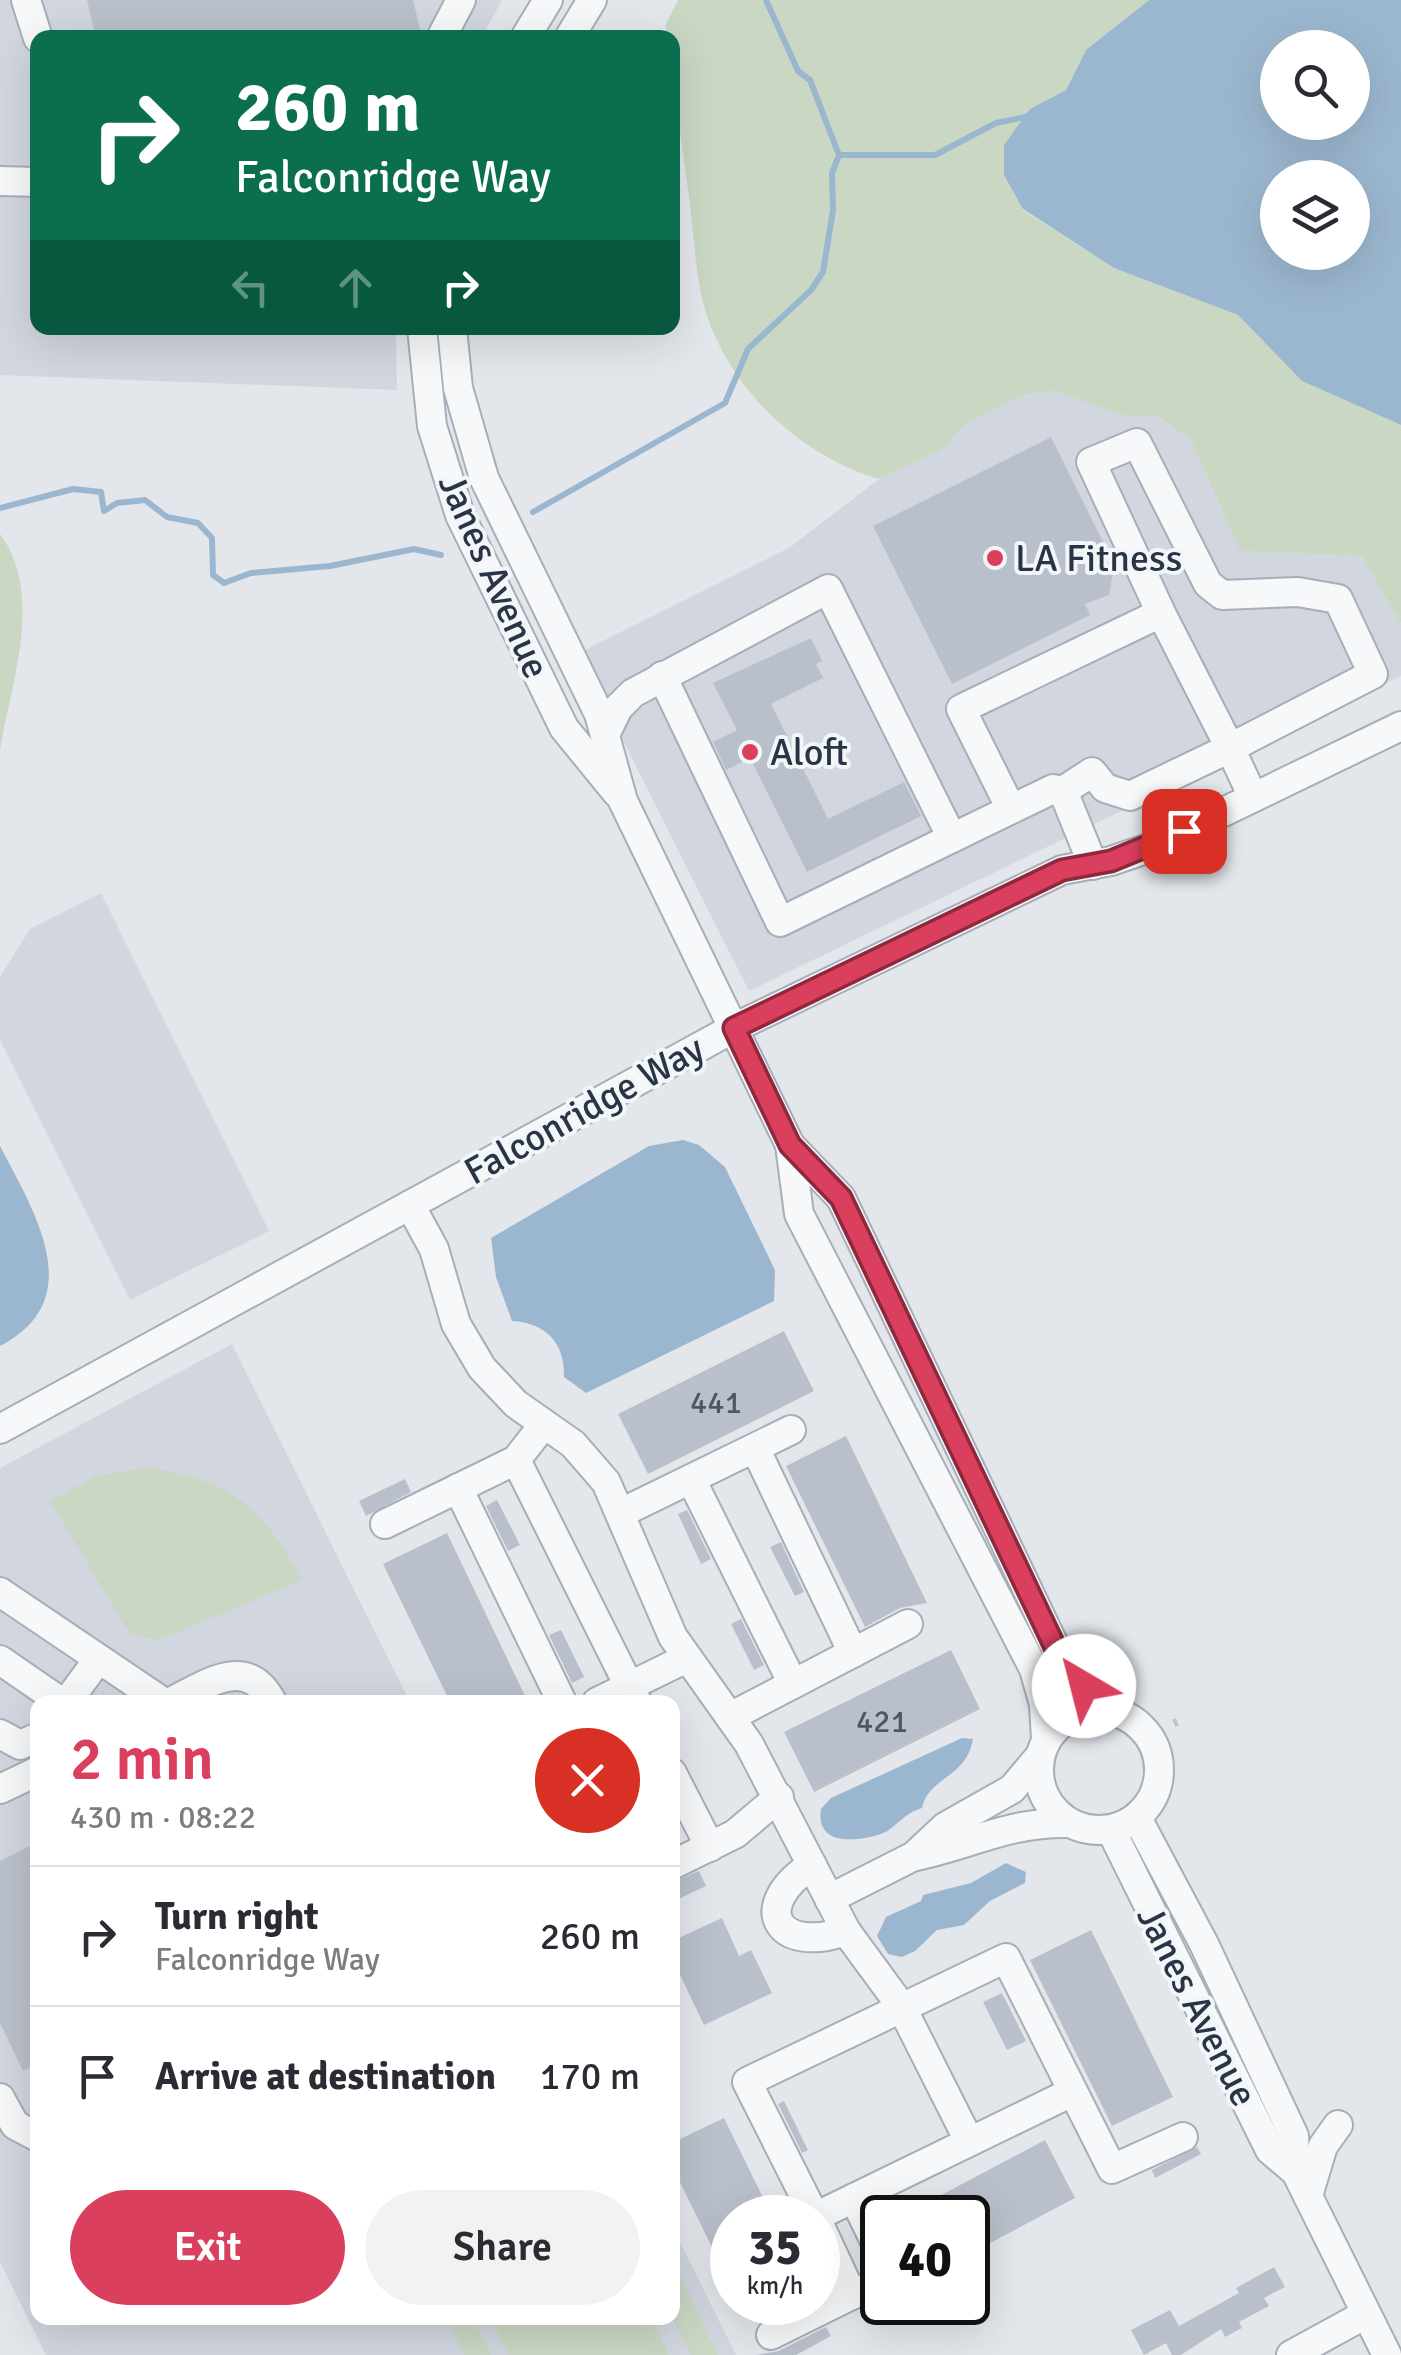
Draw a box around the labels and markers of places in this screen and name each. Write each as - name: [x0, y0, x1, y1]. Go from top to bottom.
- place label: LA Fitness: [1015, 535, 1182, 582]
- marker: LA Fitness: [984, 547, 1006, 569]
- place label: Aloft: [770, 729, 848, 776]
- marker: Aloft: [739, 741, 761, 763]
- pin: [1142, 789, 1227, 874]

